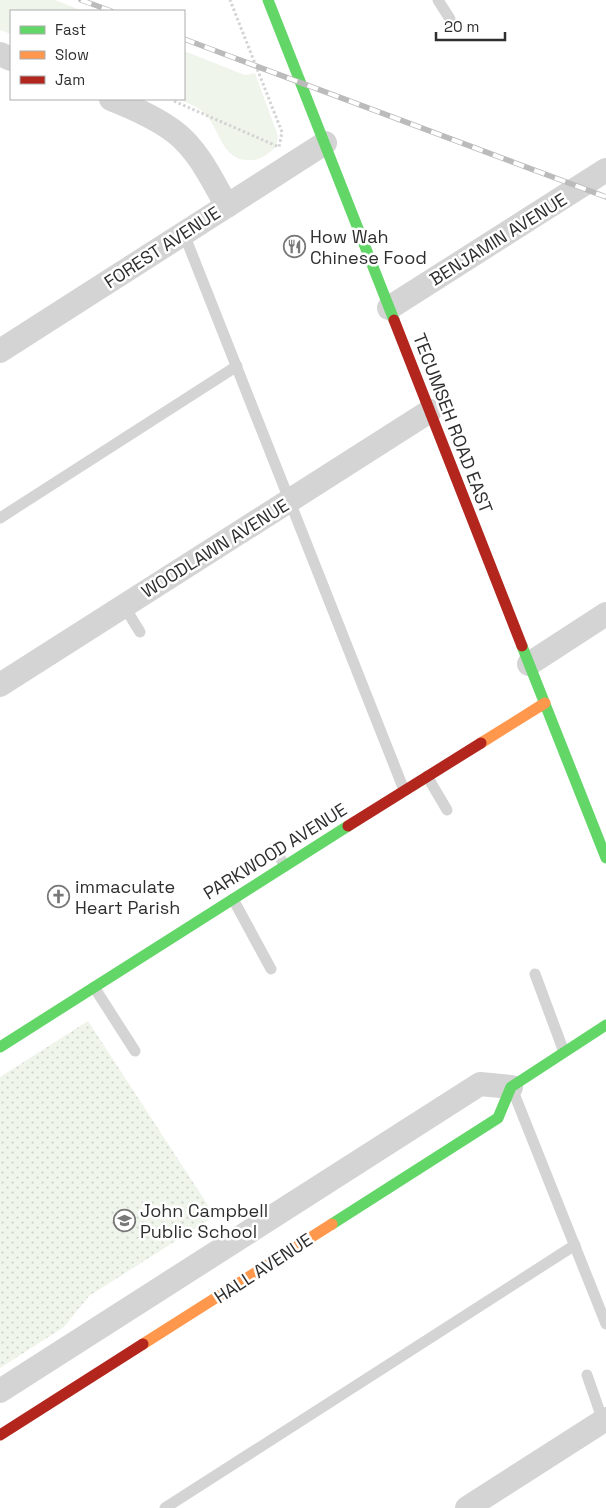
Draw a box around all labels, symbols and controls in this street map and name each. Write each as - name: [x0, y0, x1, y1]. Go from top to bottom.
- legend: [10, 10, 185, 100]
- scale bar: [436, 10, 505, 42]
- text: 20 m: [444, 17, 479, 36]
- text: Fast: [55, 20, 86, 39]
- text: Slow: [55, 45, 89, 64]
- text: Jam: [55, 70, 85, 89]
- street label: BENJAMIN AVENUE: [425, 188, 571, 290]
- street label: FOREST AVENUE: [100, 201, 224, 293]
- place label: How Wah Chinese Food: [310, 225, 427, 269]
- restaurant icon: How Wah Chinese Food: [282, 234, 306, 258]
- street label: TECUMSEH ROAD EAST: [408, 330, 498, 517]
- street label: WOODLAWN AVENUE: [137, 493, 293, 603]
- street label: PARKWOOD AVENUE: [199, 798, 351, 904]
- place label: immaculate Heart Parish: [75, 875, 180, 919]
- church icon: immaculate Heart Parish: [47, 884, 71, 908]
- place label: John Campbell Public School: [140, 1199, 268, 1243]
- school or university icon: John Campbell Public School: [112, 1208, 136, 1232]
- street label: HALL AVENUE: [210, 1228, 316, 1308]

